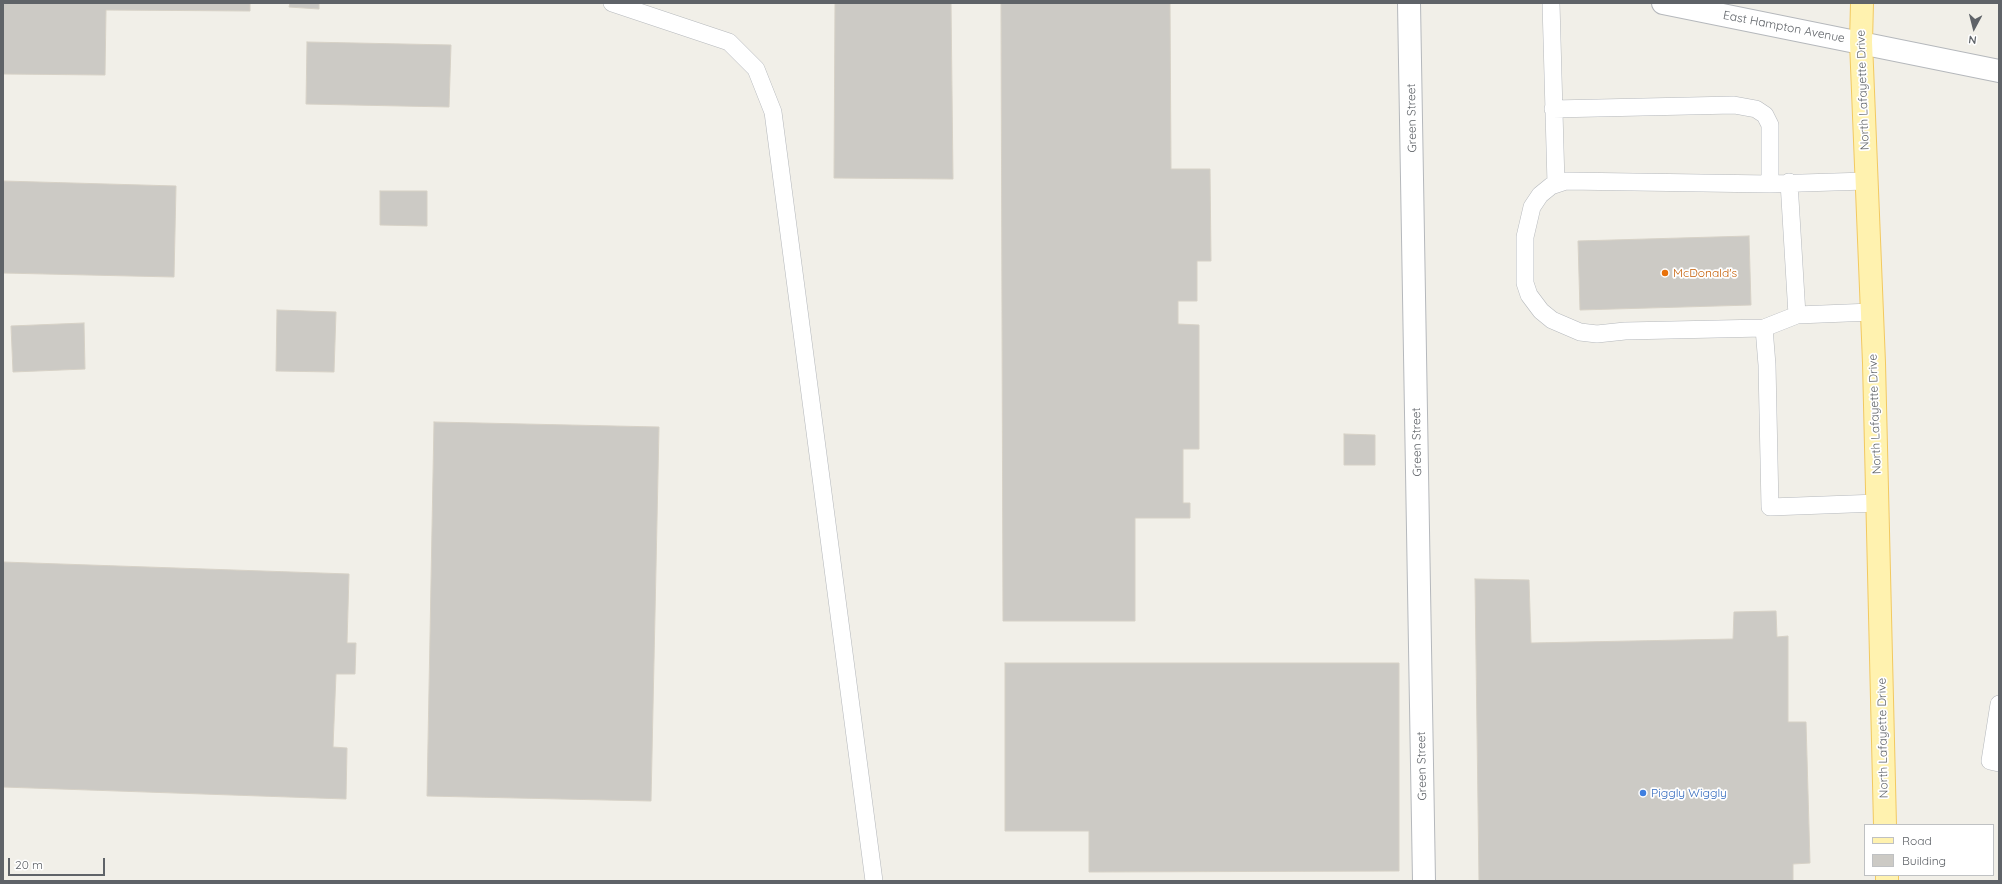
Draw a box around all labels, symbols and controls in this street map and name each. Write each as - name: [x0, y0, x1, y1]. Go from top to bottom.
- street label: East Hampton Avenue: [1722, 8, 1846, 46]
- north arrow: [1954, 8, 1994, 48]
- street label: North Lafayette Drive: [1854, 30, 1872, 150]
- text: N: [1968, 32, 1977, 47]
- street label: Green Street: [1404, 83, 1420, 153]
- place label: McDonald's: [1673, 266, 1737, 280]
- marker: McDonald's: [1660, 268, 1670, 278]
- street label: North Lafayette Drive: [1866, 354, 1884, 474]
- street label: Green Street: [1409, 407, 1425, 477]
- street label: North Lafayette Drive: [1875, 678, 1891, 798]
- street label: Green Street: [1414, 731, 1430, 801]
- place label: Piggly Wiggly: [1651, 786, 1727, 800]
- marker: Piggly Wiggly: [1638, 788, 1648, 798]
- legend: [1864, 824, 1994, 876]
- text: Road: [1902, 833, 1932, 848]
- scale bar: [10, 850, 107, 876]
- text: Building: [1902, 853, 1946, 868]
- text: 20 m: [15, 857, 43, 872]

